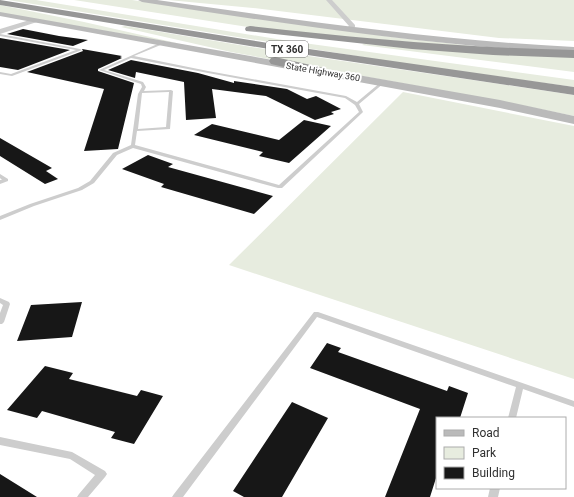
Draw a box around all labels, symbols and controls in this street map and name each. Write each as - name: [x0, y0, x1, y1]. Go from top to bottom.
- road number: TX 360: [266, 41, 308, 57]
- street label: State Highway 360: [285, 61, 361, 83]
- legend: [436, 417, 566, 489]
- text: Road: [472, 426, 500, 440]
- text: Park: [472, 446, 497, 460]
- text: Building: [472, 466, 515, 480]

